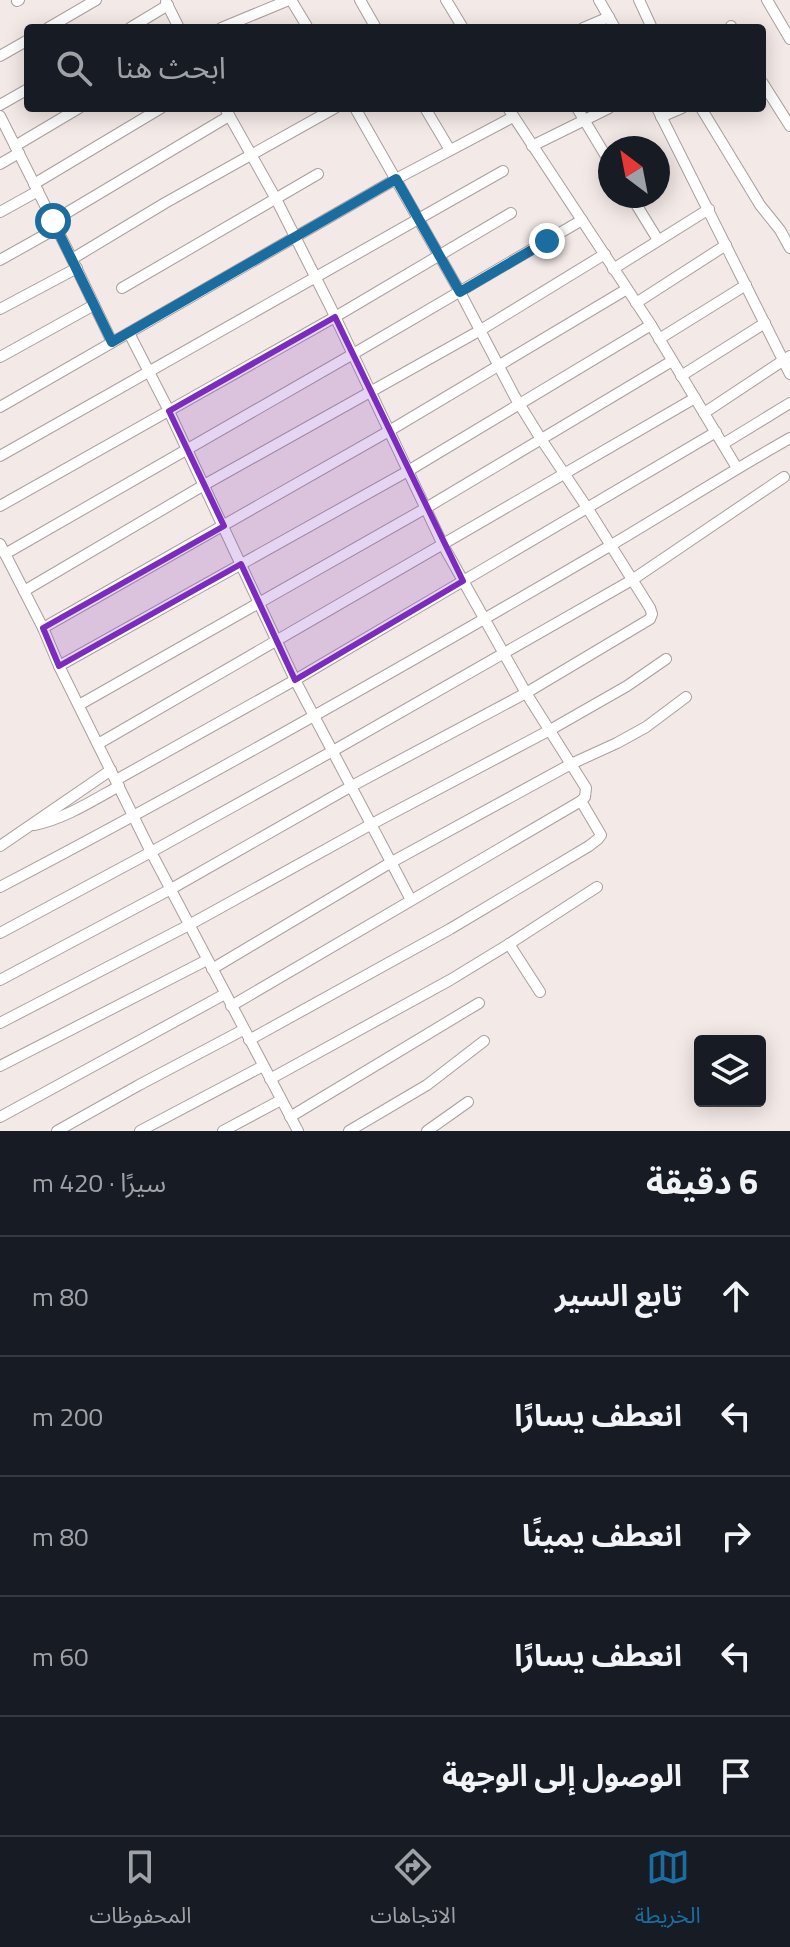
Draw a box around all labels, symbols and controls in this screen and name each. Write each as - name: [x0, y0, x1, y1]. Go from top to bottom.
- search box: [24, 24, 766, 112]
- text: ابحث هنا: [116, 44, 226, 90]
- icon: search: [52, 46, 96, 90]
- north arrow: [598, 136, 670, 208]
- route start: [35, 203, 71, 239]
- route end: [529, 223, 565, 259]
- map controls: [694, 1035, 766, 1107]
- button: layers: [694, 1035, 766, 1107]
- text: 6 دقيقة: [646, 1155, 758, 1207]
- text: سيرًا · 420 m: [32, 1163, 166, 1202]
- text: تابع السير: [555, 1272, 682, 1318]
- icon: ahead: [714, 1274, 758, 1318]
- text: 80 m: [32, 1277, 89, 1316]
- text: انعطف يسارًا: [514, 1392, 682, 1438]
- icon: left: [714, 1394, 758, 1438]
- text: 200 m: [32, 1397, 103, 1436]
- text: انعطف يمينًا: [522, 1512, 682, 1558]
- icon: right: [714, 1514, 758, 1558]
- text: 80 m: [32, 1517, 89, 1556]
- text: انعطف يسارًا: [514, 1632, 682, 1678]
- icon: left: [714, 1634, 758, 1678]
- text: 60 m: [32, 1637, 89, 1676]
- text: الوصول إلى الوجهة: [442, 1752, 682, 1798]
- icon: arrive: [714, 1754, 758, 1798]
- tab: المحفوظات: [89, 1845, 191, 1939]
- tab: الاتجاهات: [370, 1845, 456, 1939]
- tab: الخريطة: [635, 1845, 701, 1939]

